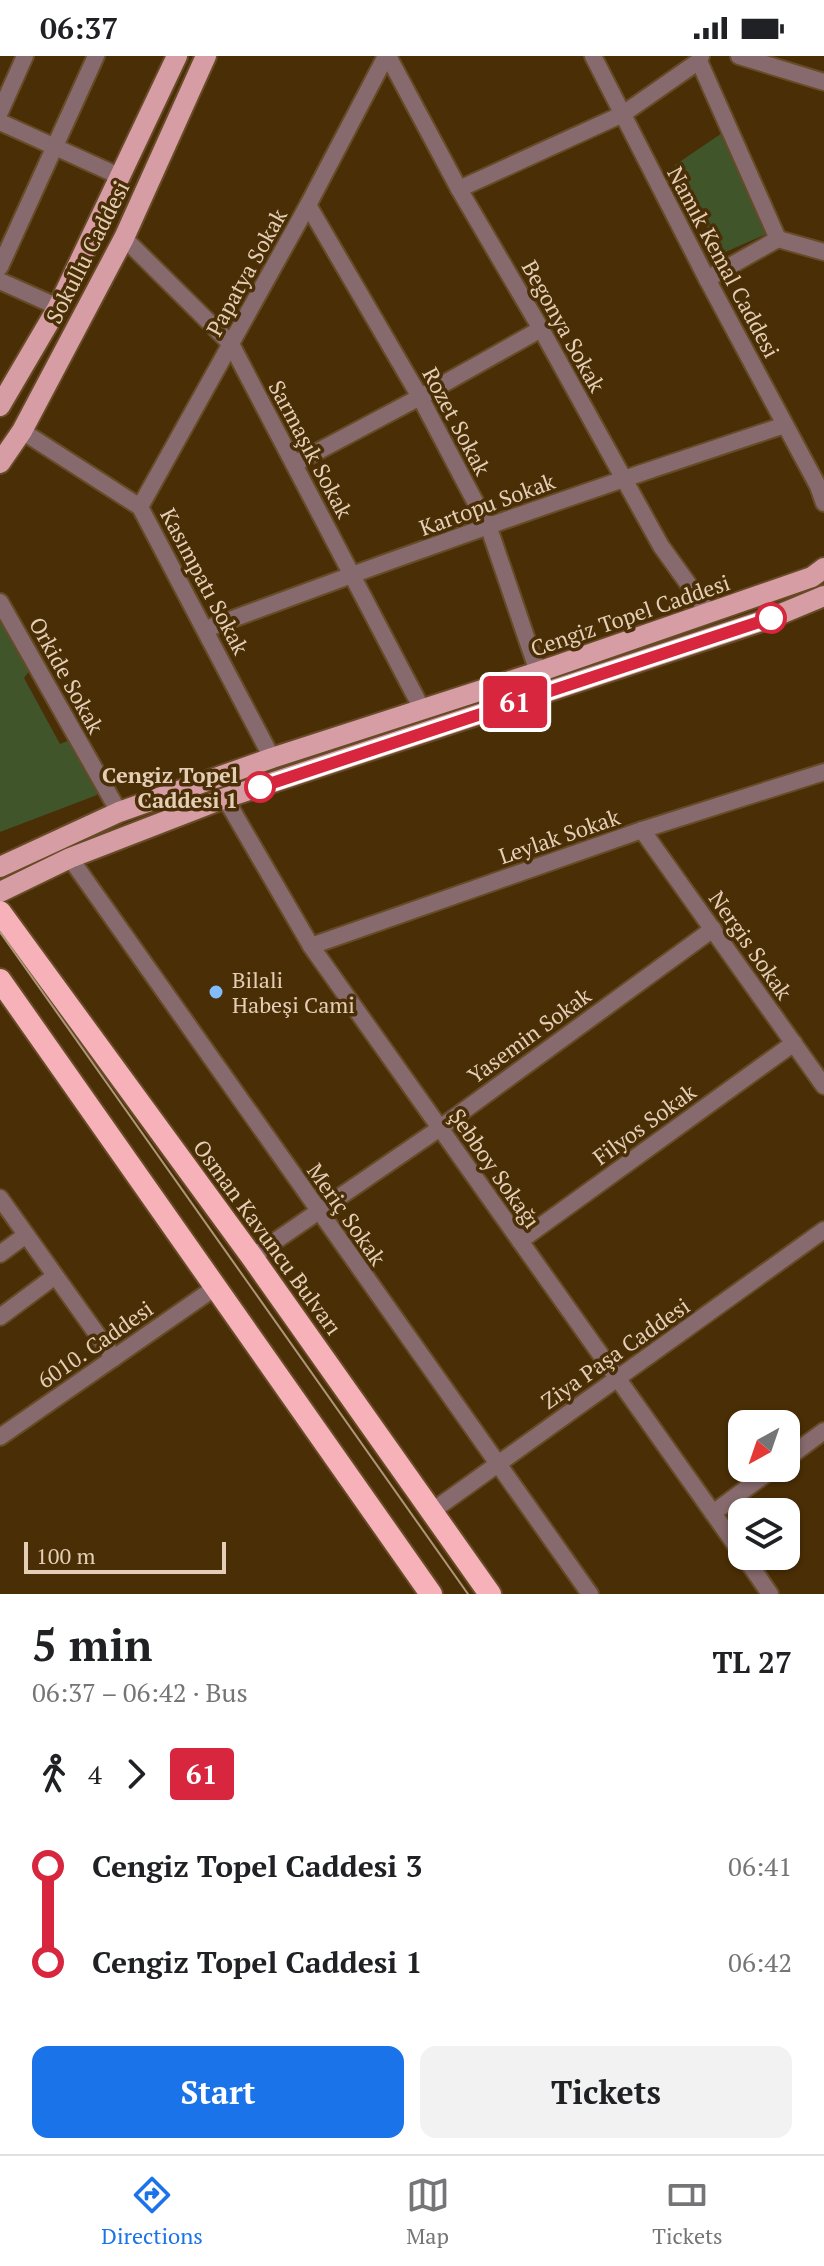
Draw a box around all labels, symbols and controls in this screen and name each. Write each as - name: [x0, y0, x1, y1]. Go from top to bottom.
- text: 06:37: [40, 8, 118, 48]
- street label: Namık Kemal Caddesi: [661, 161, 787, 363]
- street label: Sokullu Caddesi: [39, 176, 135, 328]
- street label: Papatya Sokak: [199, 203, 293, 341]
- street label: Begonya Sokak: [516, 255, 613, 398]
- street label: Rozet Sokak: [416, 362, 498, 481]
- street label: Sarmaşık Sokak: [262, 375, 360, 524]
- street label: Kartopu Sokak: [415, 466, 559, 542]
- street label: Kasımpatı Sokak: [154, 503, 256, 660]
- street label: Cengiz Topel Caddesi: [527, 567, 733, 663]
- unlabelled marker: [756, 603, 786, 633]
- street label: Orkide Sokak: [23, 612, 111, 739]
- line badge: 61: [479, 676, 551, 728]
- text: 61: [499, 683, 531, 720]
- place label: Cengiz Topel Caddesi 1: [102, 760, 238, 814]
- marker: Cengiz Topel Caddesi 1: [245, 772, 275, 802]
- street label: Leylak Sokak: [495, 802, 624, 870]
- street label: Nergis Sokak: [703, 885, 800, 1006]
- place label: Bilali Habeşi Cami: [232, 965, 355, 1019]
- street label: Yasemin Sokak: [461, 980, 597, 1090]
- marker: Bilali Habeşi Cami: [207, 983, 225, 1001]
- street label: Filyos Sokak: [587, 1076, 702, 1171]
- street label: Şebboy Sokağı: [443, 1102, 547, 1234]
- street label: Osman Kavuncu Bulvarı: [187, 1133, 349, 1341]
- street label: Meriç Sokak: [301, 1157, 393, 1271]
- street label: Ziya Paşa Caddesi: [535, 1291, 695, 1415]
- street label: 6010. Caddesi: [32, 1294, 158, 1394]
- north arrow: [728, 1410, 800, 1482]
- map controls: [728, 1410, 800, 1570]
- button: layers: [728, 1498, 800, 1570]
- scale bar: [24, 1538, 226, 1574]
- text: 100 m: [36, 1541, 96, 1570]
- text: 5 min: [32, 1615, 152, 1674]
- text: TL 27: [713, 1642, 792, 1682]
- text: 06:37 – 06:42 · Bus: [32, 1675, 248, 1709]
- icon: walk: [32, 1752, 76, 1796]
- icon: forward: [114, 1752, 158, 1796]
- text: 61: [186, 1755, 218, 1792]
- text: 4: [88, 1757, 102, 1791]
- text: Cengiz Topel Caddesi 3: [92, 1846, 422, 1886]
- text: 06:41: [728, 1849, 792, 1883]
- text: Cengiz Topel Caddesi 1: [92, 1942, 422, 1982]
- text: 06:42: [728, 1945, 792, 1979]
- button: Start: [32, 2046, 404, 2138]
- button: Tickets: [420, 2046, 792, 2138]
- tab: Directions: [101, 2173, 203, 2250]
- tab: Map: [406, 2173, 450, 2250]
- tab: Tickets: [652, 2173, 723, 2250]

